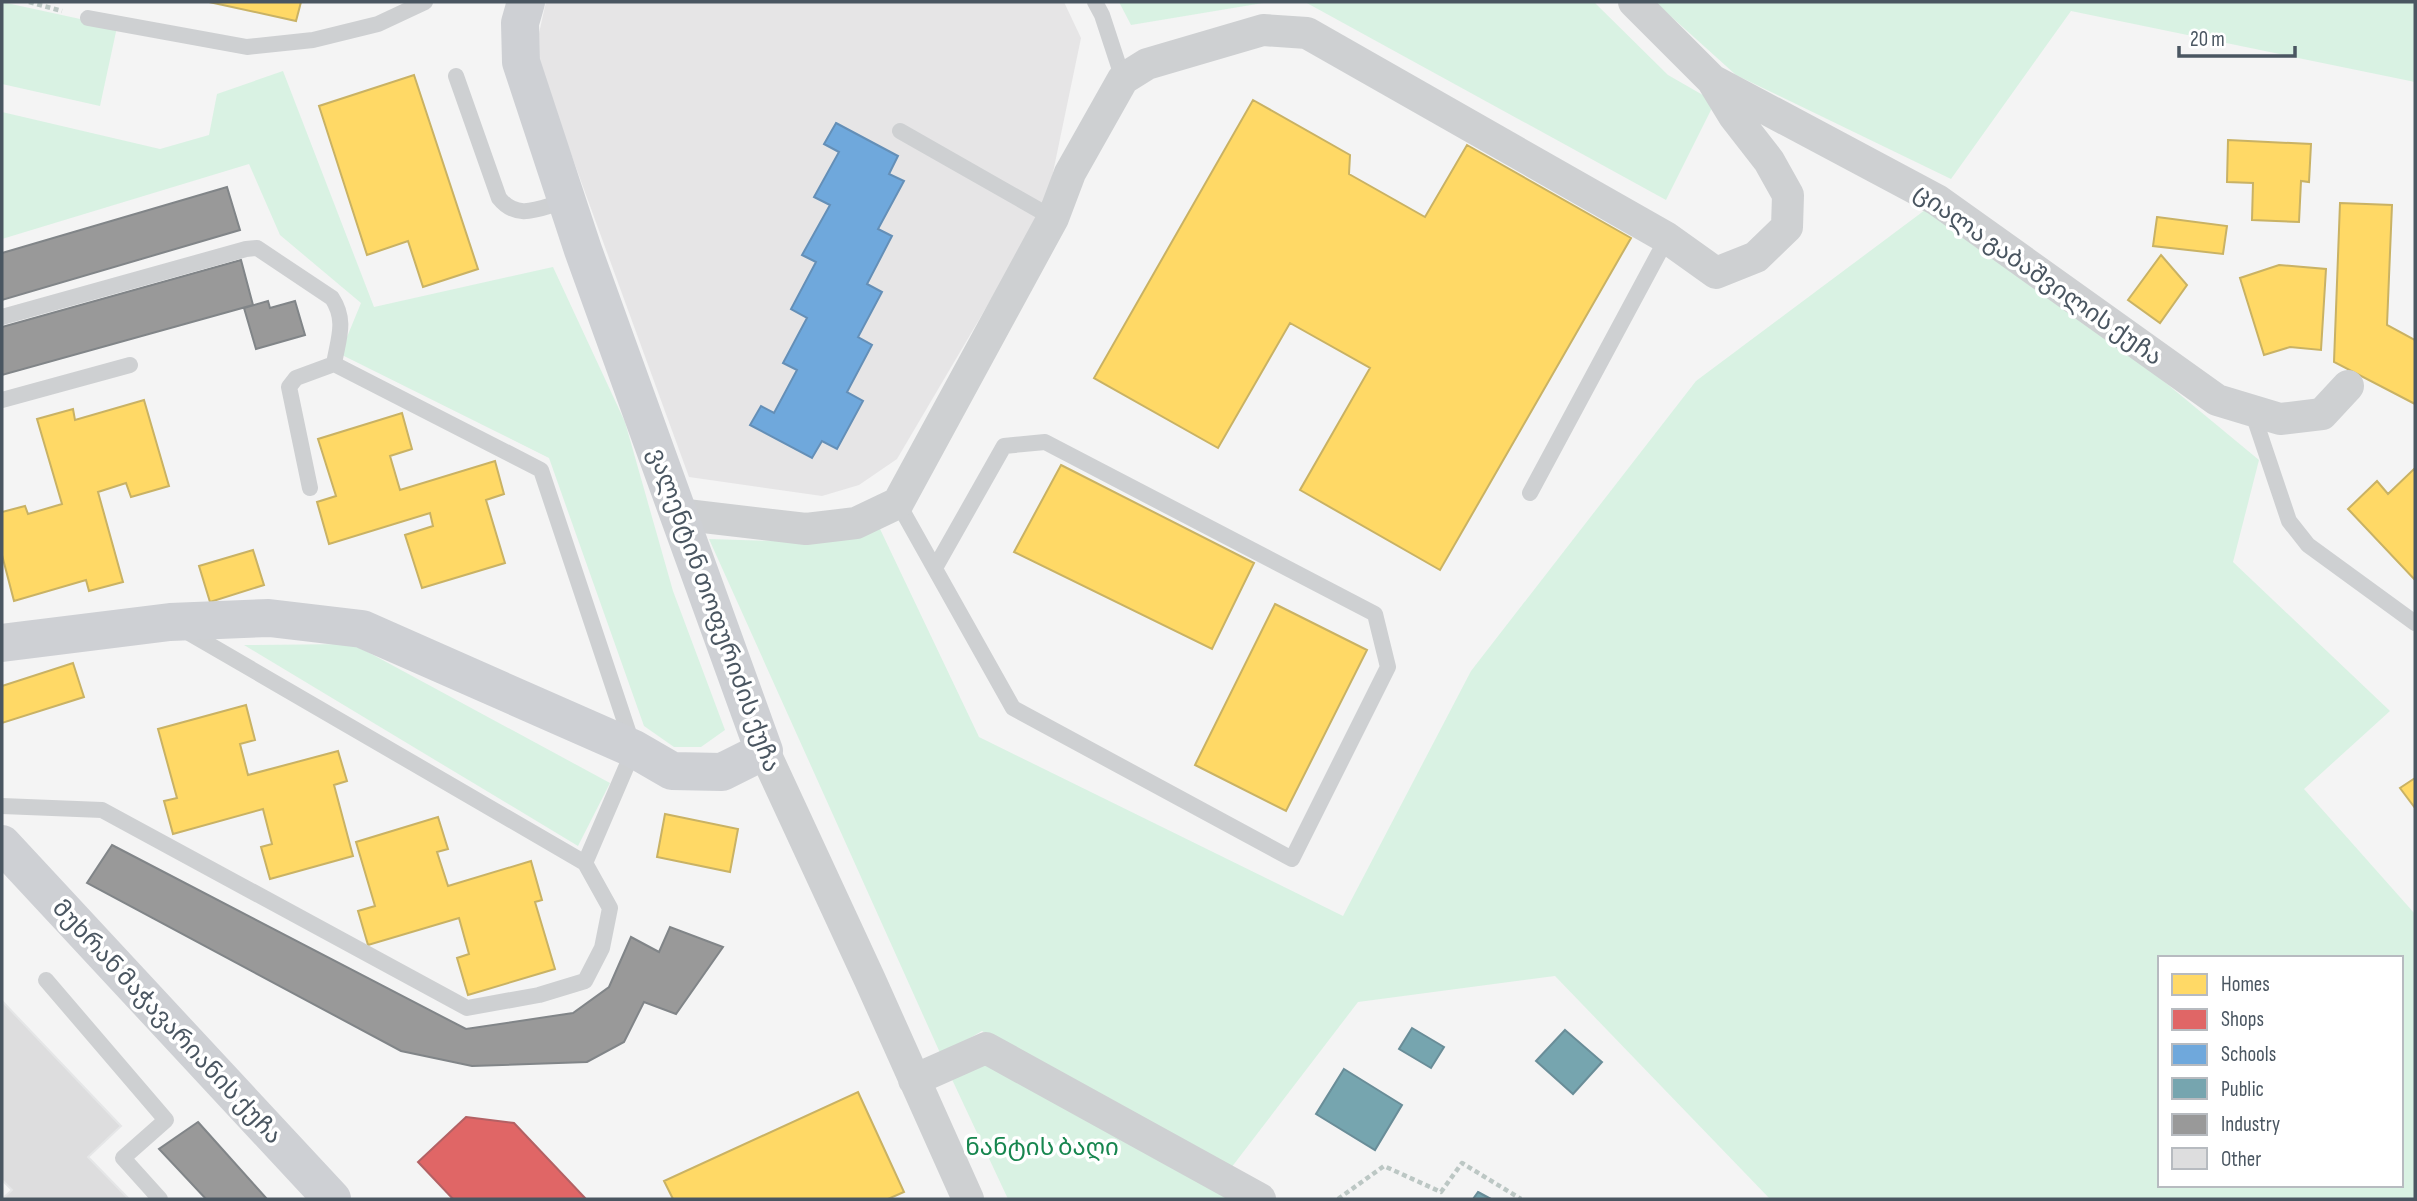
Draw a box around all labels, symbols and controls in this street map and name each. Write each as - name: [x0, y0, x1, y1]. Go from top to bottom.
- scale bar: [2179, 14, 2294, 58]
- text: 20 m: [2190, 27, 2225, 52]
- street label: ციალა გაბაშვილის ქუჩა: [1908, 178, 2168, 372]
- street label: ვალენტინ თოფურიძის ქუჩა: [642, 444, 786, 776]
- street label: მუხრან მაჭავარიანის ქუჩა: [46, 894, 288, 1150]
- legend: [2158, 956, 2403, 1187]
- text: Homes: [2221, 972, 2270, 997]
- text: Shops: [2221, 1007, 2264, 1032]
- text: Schools: [2221, 1042, 2276, 1067]
- text: Public: [2221, 1077, 2264, 1102]
- text: Industry: [2221, 1112, 2280, 1137]
- park label: ნანტის ბაღი: [965, 1133, 1119, 1162]
- text: Other: [2221, 1147, 2261, 1172]

